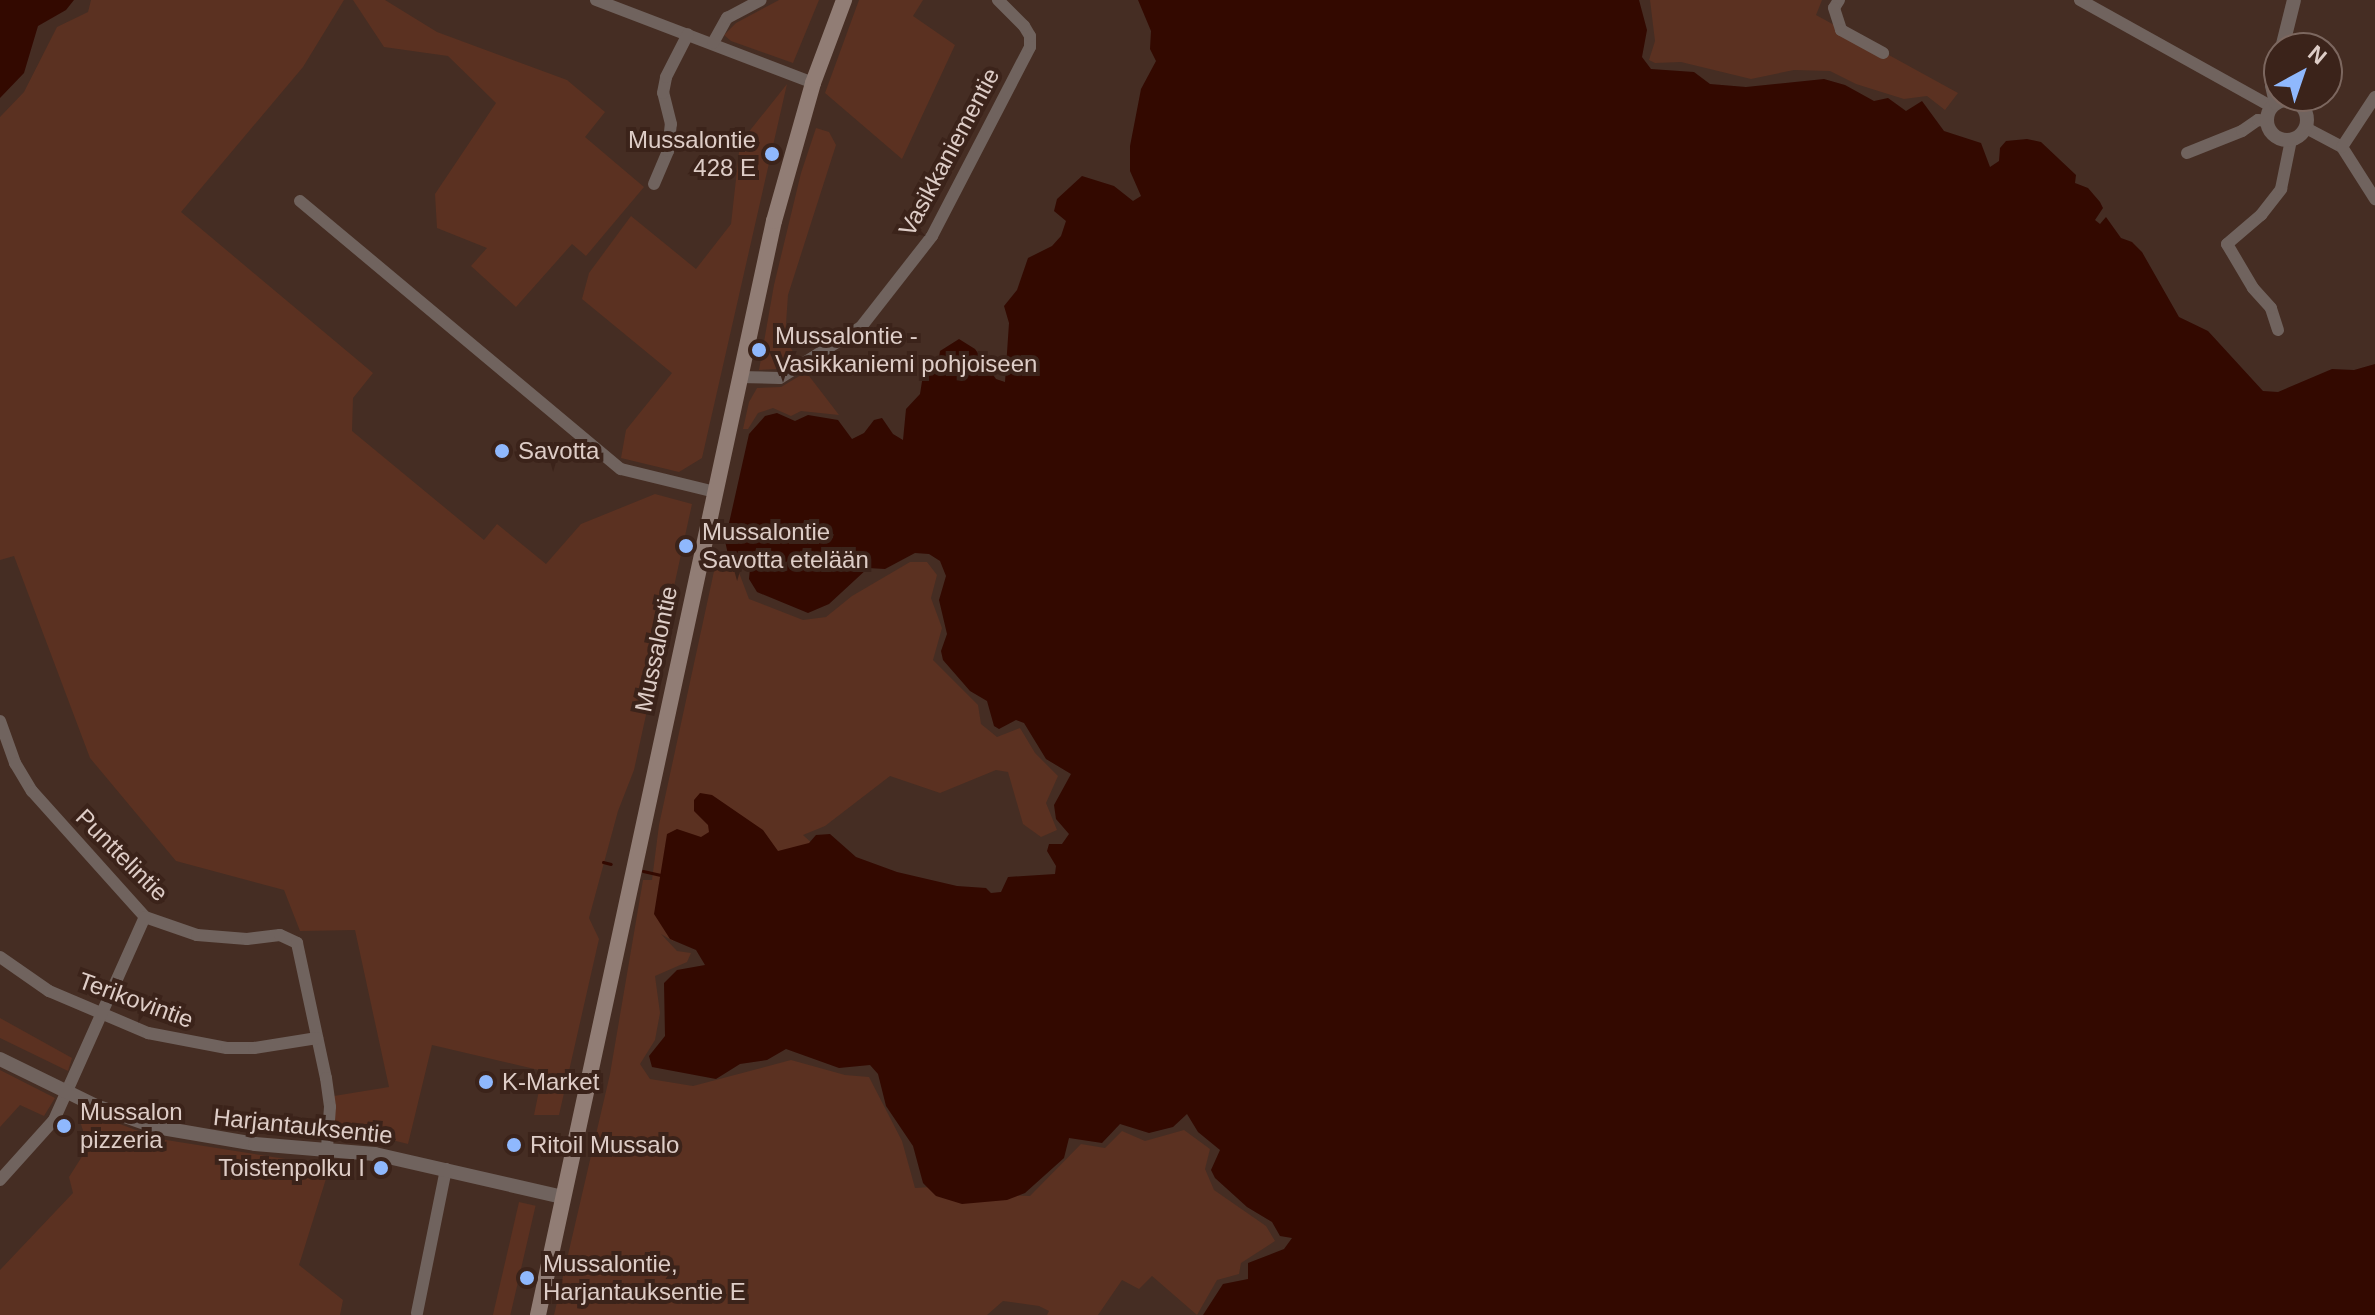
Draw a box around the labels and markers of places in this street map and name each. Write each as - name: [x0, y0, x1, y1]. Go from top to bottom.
- place label: Mussalontie 428 E: [628, 126, 756, 182]
- marker: Mussalontie 428 E: [763, 145, 781, 163]
- place label: Mussalontie - Vasikkaniemi pohjoiseen: [775, 322, 1037, 378]
- marker: Mussalontie - Vasikkaniemi pohjoiseen: [750, 341, 768, 359]
- place label: Savotta: [518, 437, 599, 465]
- marker: Savotta: [493, 442, 511, 460]
- place label: Mussalontie Savotta etelään: [702, 518, 869, 574]
- marker: Mussalontie Savotta etelään: [677, 537, 695, 555]
- place label: K-Market: [502, 1068, 599, 1096]
- marker: K-Market: [477, 1073, 495, 1091]
- place label: Mussalon pizzeria: [80, 1098, 183, 1154]
- marker: Mussalon pizzeria: [55, 1117, 73, 1135]
- place label: Ritoil Mussalo: [530, 1131, 679, 1159]
- marker: Ritoil Mussalo: [505, 1136, 523, 1154]
- place label: Toistenpolku I: [218, 1154, 365, 1182]
- marker: Toistenpolku I: [372, 1159, 390, 1177]
- place label: Mussalontie, Harjantauksentie E: [543, 1250, 746, 1306]
- marker: Mussalontie, Harjantauksentie E: [518, 1269, 536, 1287]

